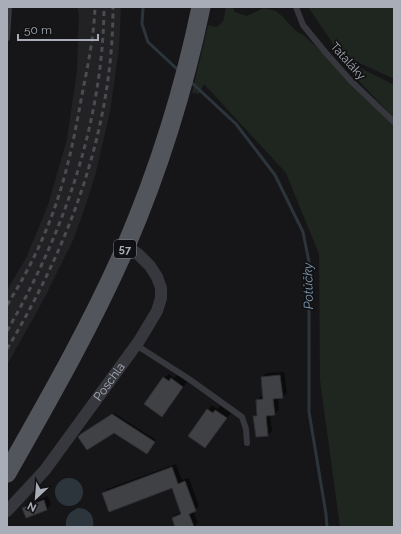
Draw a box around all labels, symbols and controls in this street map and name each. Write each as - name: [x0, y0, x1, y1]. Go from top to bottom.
- scale bar: [18, 16, 98, 42]
- text: 50 m: [24, 23, 52, 37]
- street label: Tataláky: [327, 39, 369, 83]
- road number: 57: [114, 240, 136, 258]
- water label: Potůčky: [300, 262, 316, 309]
- street label: Poschla: [91, 360, 128, 404]
- north arrow: [16, 478, 56, 518]
- text: N: [25, 499, 38, 514]

